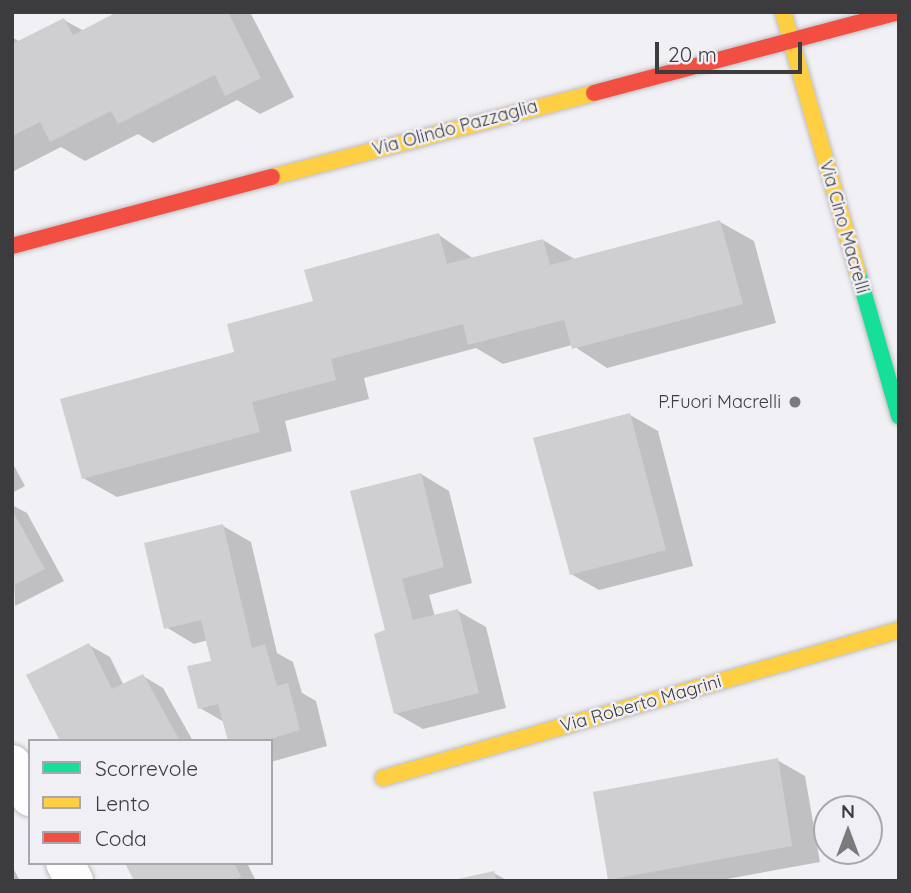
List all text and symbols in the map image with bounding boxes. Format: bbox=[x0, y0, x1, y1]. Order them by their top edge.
scale bar bbox=[659, 28, 806, 72]
text: 20 m bbox=[668, 41, 717, 67]
street label: Via Olindo Pazzaglia bbox=[370, 96, 540, 160]
street label: Via Cino Macrelli bbox=[815, 158, 873, 296]
place label: P.Fuori Macrelli bbox=[658, 391, 781, 413]
marker: P.Fuori Macrelli bbox=[787, 394, 803, 410]
street label: Via Roberto Magrini bbox=[558, 671, 724, 737]
legend bbox=[28, 739, 273, 865]
text: Scorrevole bbox=[95, 755, 198, 781]
text: Lento bbox=[95, 790, 150, 816]
north arrow bbox=[813, 795, 883, 865]
text: N bbox=[841, 799, 855, 823]
text: Coda bbox=[95, 825, 147, 851]

